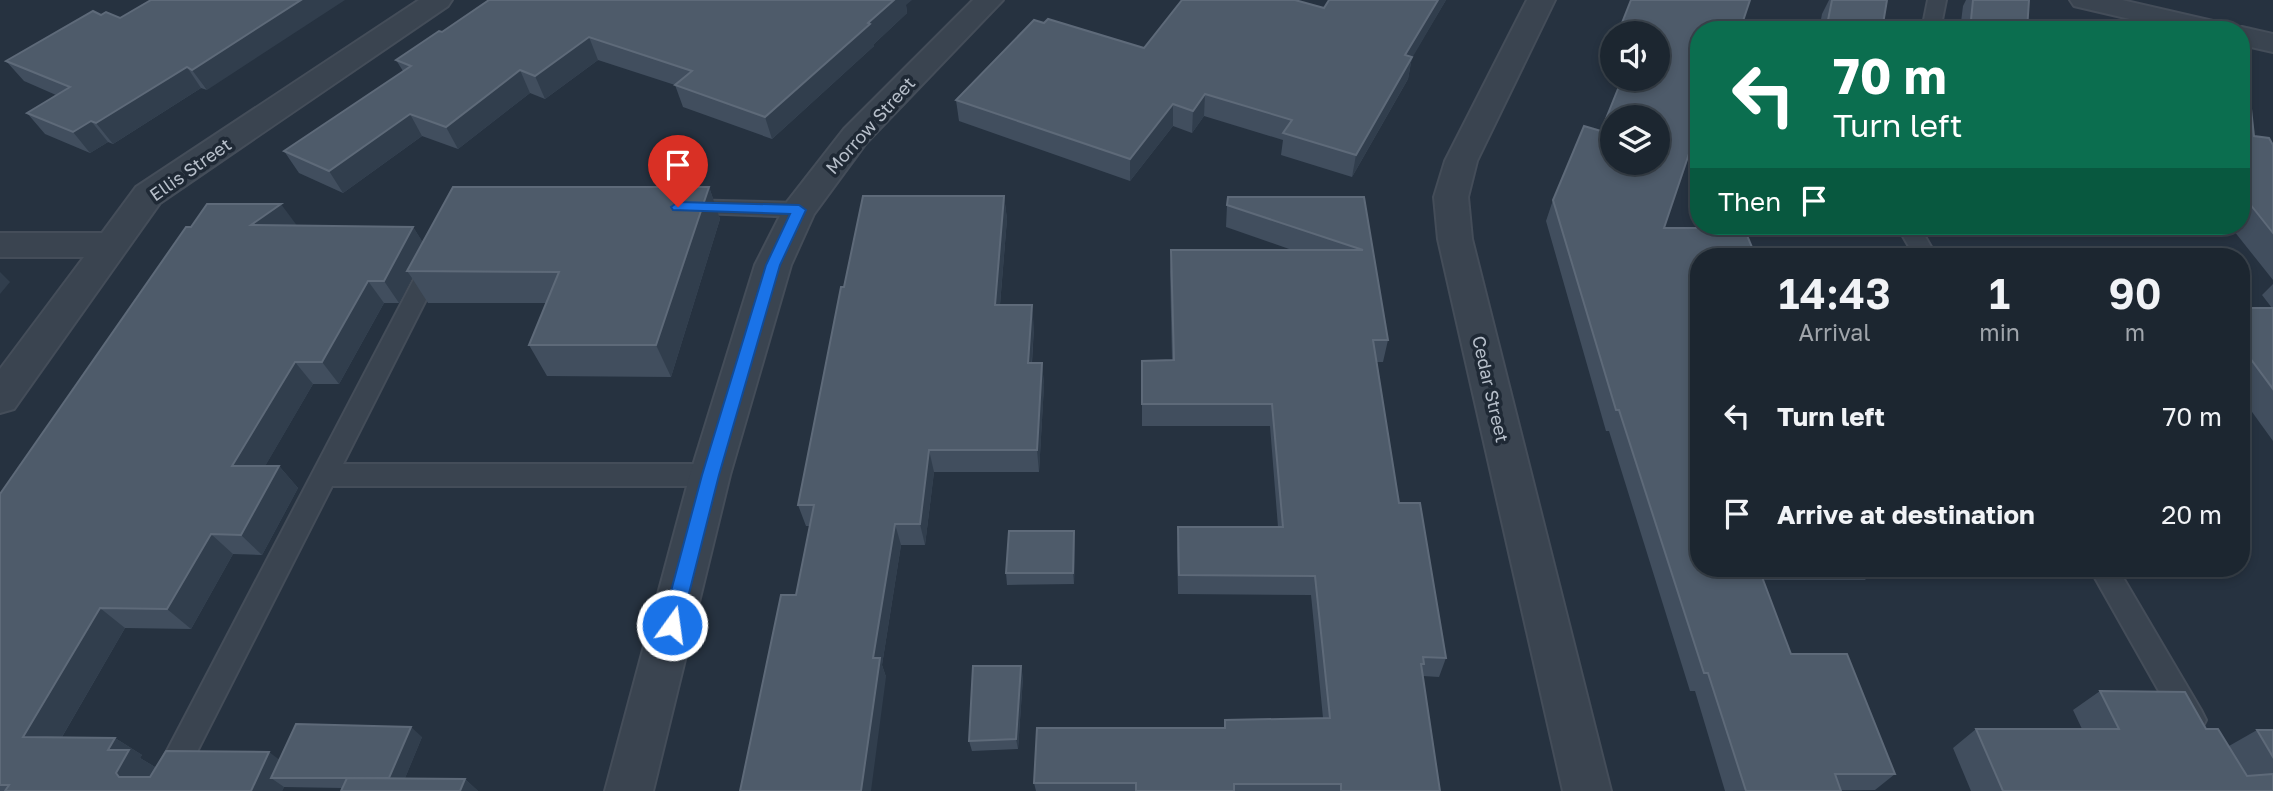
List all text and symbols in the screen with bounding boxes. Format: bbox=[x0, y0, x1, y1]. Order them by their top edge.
map controls bbox=[1600, 21, 1670, 175]
button: sound bbox=[1600, 21, 1670, 91]
text: 70 m bbox=[1833, 46, 1947, 105]
icon: left bbox=[1718, 49, 1809, 140]
street label: Morrow Street bbox=[821, 72, 919, 178]
button: layers bbox=[1600, 105, 1670, 175]
text: Turn left bbox=[1833, 106, 1962, 144]
street label: Ellis Street bbox=[145, 133, 235, 205]
pin bbox=[648, 135, 708, 207]
icon: arrive bbox=[659, 146, 697, 184]
icon: arrive bbox=[1795, 182, 1833, 220]
text: Then bbox=[1718, 186, 1781, 217]
text: 14:43 bbox=[1778, 268, 1891, 318]
text: 1 bbox=[1989, 268, 2010, 318]
text: 90 bbox=[2108, 268, 2161, 318]
text: Arrival bbox=[1799, 318, 1871, 346]
text: min bbox=[1979, 318, 2020, 346]
text: m bbox=[2125, 318, 2145, 346]
street label: Cedar Street bbox=[1468, 334, 1514, 444]
icon: left bbox=[1718, 397, 1756, 435]
text: Turn left bbox=[1777, 401, 1885, 432]
text: 70 m bbox=[2163, 401, 2222, 432]
icon: arrive bbox=[1718, 495, 1756, 533]
text: Arrive at destination bbox=[1777, 499, 2035, 530]
text: 20 m bbox=[2161, 499, 2222, 530]
position arrow bbox=[635, 588, 709, 662]

